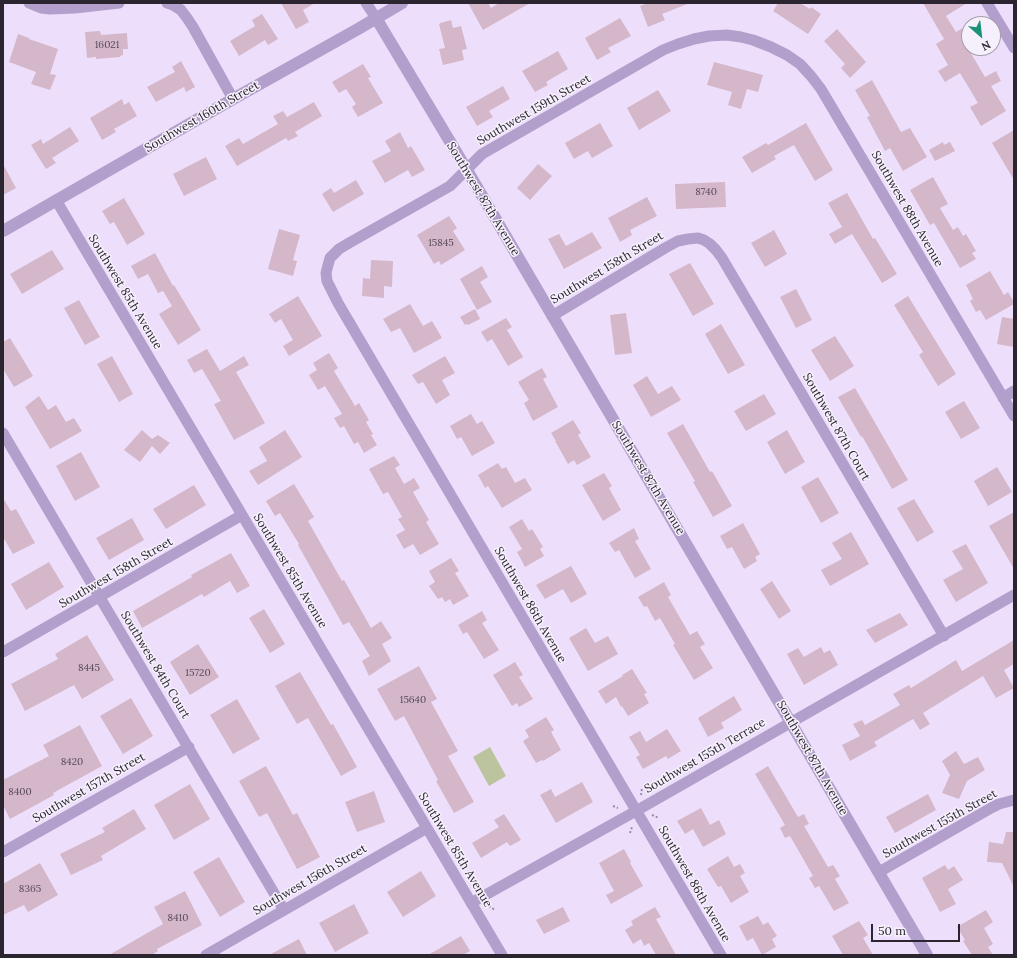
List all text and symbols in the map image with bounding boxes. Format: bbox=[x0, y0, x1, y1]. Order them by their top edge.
north arrow bbox=[961, 16, 1001, 56]
text: N bbox=[979, 38, 993, 54]
house number: 16021 bbox=[95, 39, 119, 51]
street label: Southwest 159th Street bbox=[475, 72, 593, 148]
street label: Southwest 160th Street bbox=[142, 78, 262, 156]
street label: Southwest 87th Avenue bbox=[443, 140, 523, 258]
street label: Southwest 88th Avenue bbox=[868, 149, 946, 269]
house number: 8740 bbox=[695, 186, 717, 198]
street label: Southwest 158th Street bbox=[548, 229, 666, 307]
street label: Southwest 85th Avenue bbox=[85, 232, 165, 352]
house number: 15845 bbox=[428, 237, 454, 249]
street label: Southwest 87th Court bbox=[799, 371, 873, 483]
street label: Southwest 87th Avenue bbox=[608, 419, 688, 537]
street label: Southwest 85th Avenue bbox=[250, 511, 330, 631]
street label: Southwest 158th Street bbox=[57, 535, 175, 611]
street label: Southwest 86th Avenue bbox=[491, 544, 569, 666]
street label: Southwest 84th Court bbox=[117, 609, 193, 721]
house number: 8445 bbox=[78, 662, 100, 674]
house number: 15720 bbox=[185, 667, 211, 679]
house number: 15640 bbox=[400, 694, 426, 706]
street label: Southwest 87th Avenue bbox=[773, 698, 851, 818]
street label: Southwest 155th Terrace bbox=[642, 715, 768, 797]
street label: Southwest 157th Street bbox=[30, 750, 148, 826]
house number: 8420 bbox=[61, 756, 83, 768]
house number: 8400 bbox=[8, 786, 32, 798]
street label: Southwest 155th Street bbox=[880, 787, 1000, 861]
street label: Southwest 85th Avenue bbox=[415, 790, 495, 910]
street label: Southwest 86th Avenue bbox=[655, 823, 733, 945]
street label: Southwest 156th Street bbox=[251, 842, 369, 918]
house number: 8365 bbox=[19, 883, 41, 895]
house number: 8410 bbox=[168, 912, 188, 924]
scale bar bbox=[873, 916, 962, 942]
text: 50 m bbox=[878, 923, 906, 938]

